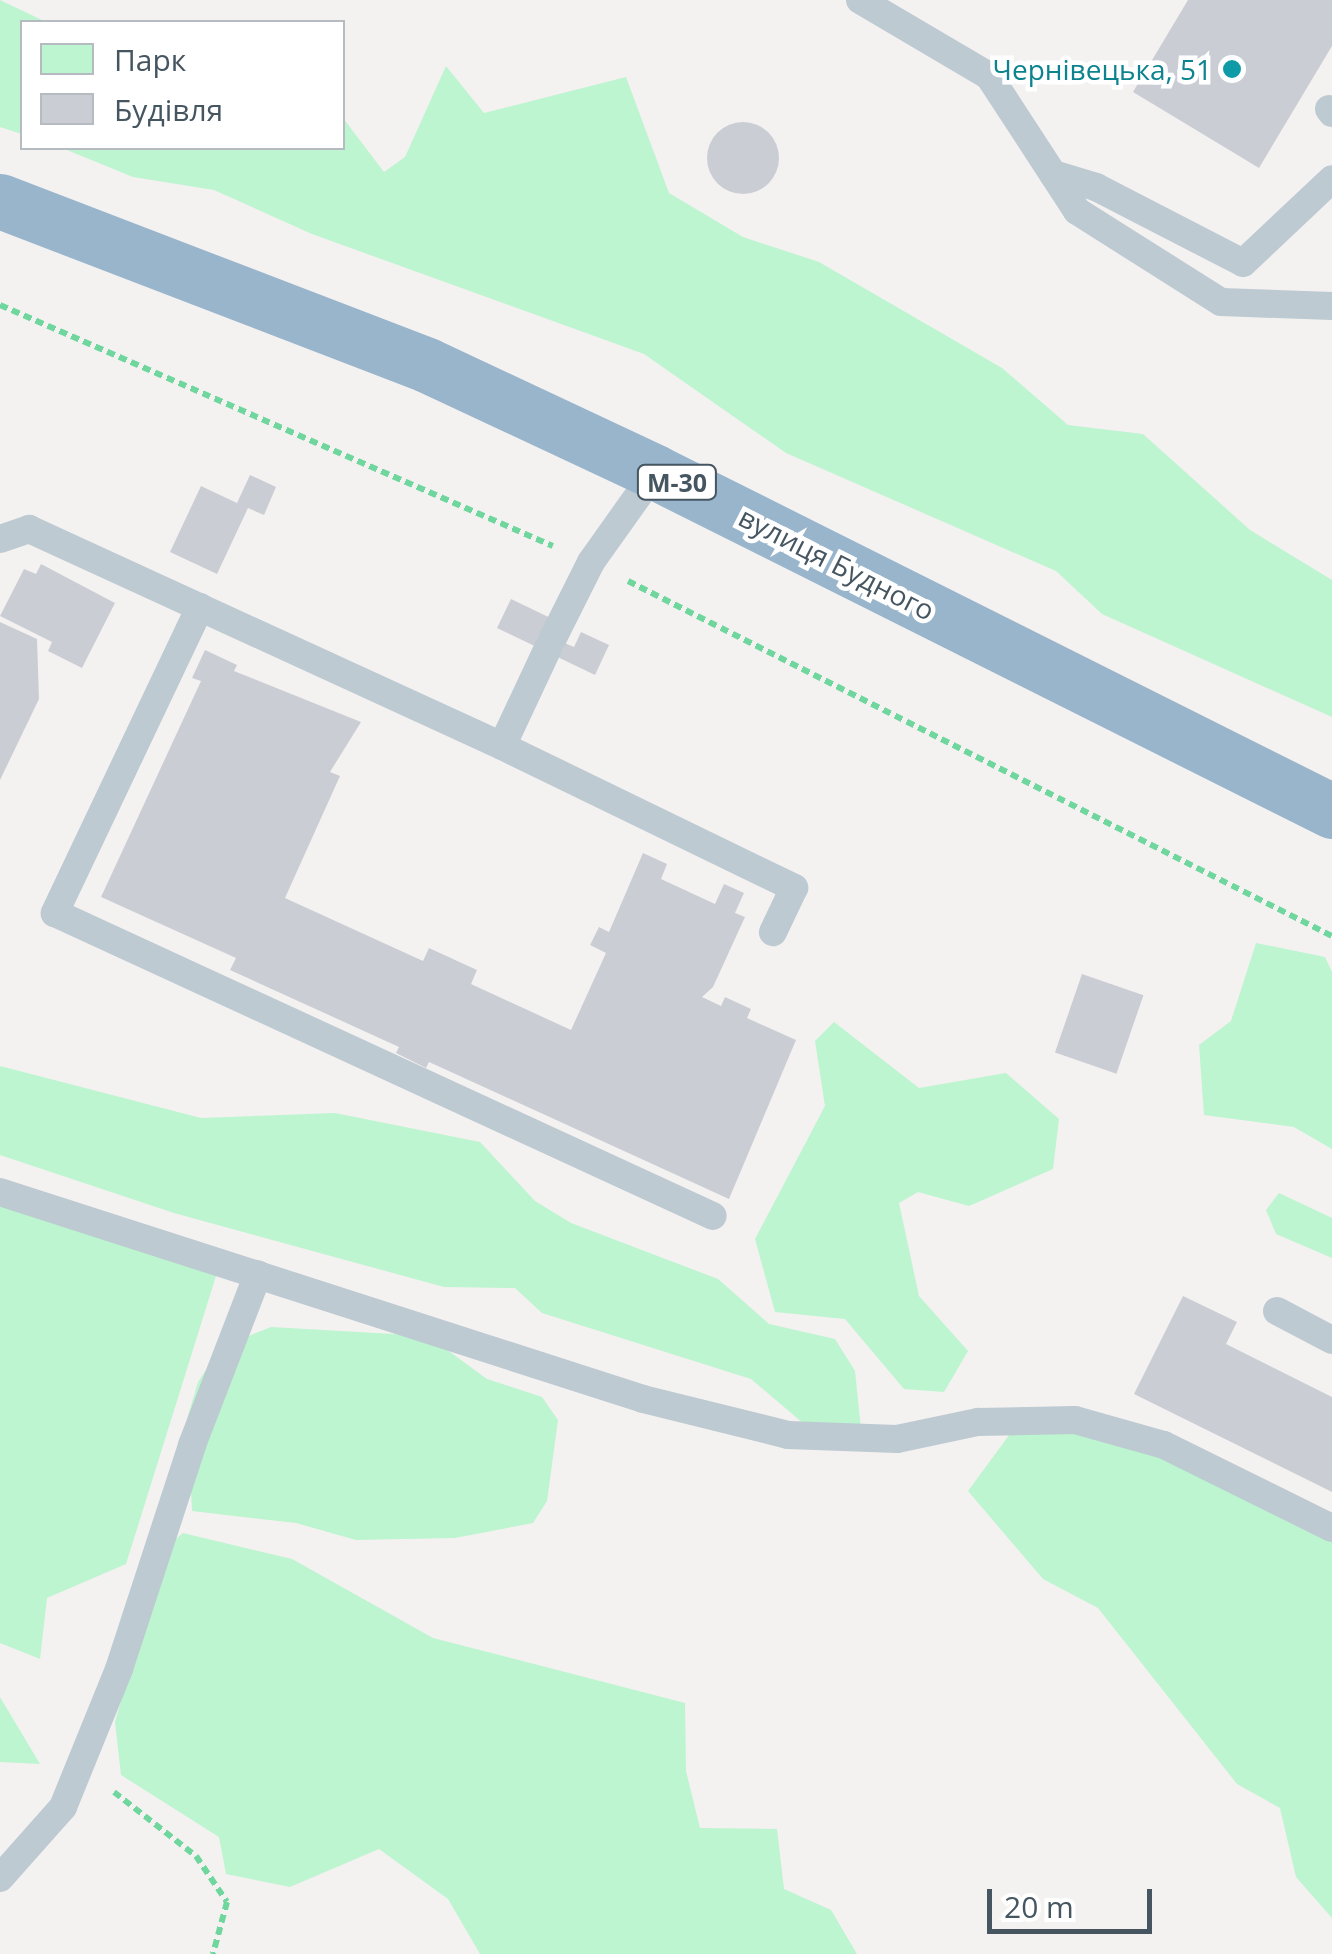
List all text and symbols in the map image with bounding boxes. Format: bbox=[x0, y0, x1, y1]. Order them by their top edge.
legend bbox=[20, 20, 345, 150]
text: Парк bbox=[114, 39, 186, 80]
place label: Чернівецька, 51 bbox=[993, 52, 1212, 86]
marker: Чернівецька, 51 bbox=[1221, 58, 1243, 80]
text: Будівля bbox=[114, 89, 223, 130]
road number: М-30 bbox=[634, 462, 720, 502]
street label: вулиця Будного bbox=[734, 499, 940, 627]
scale bar bbox=[992, 1869, 1157, 1931]
text: 20 m bbox=[1004, 1886, 1074, 1927]

